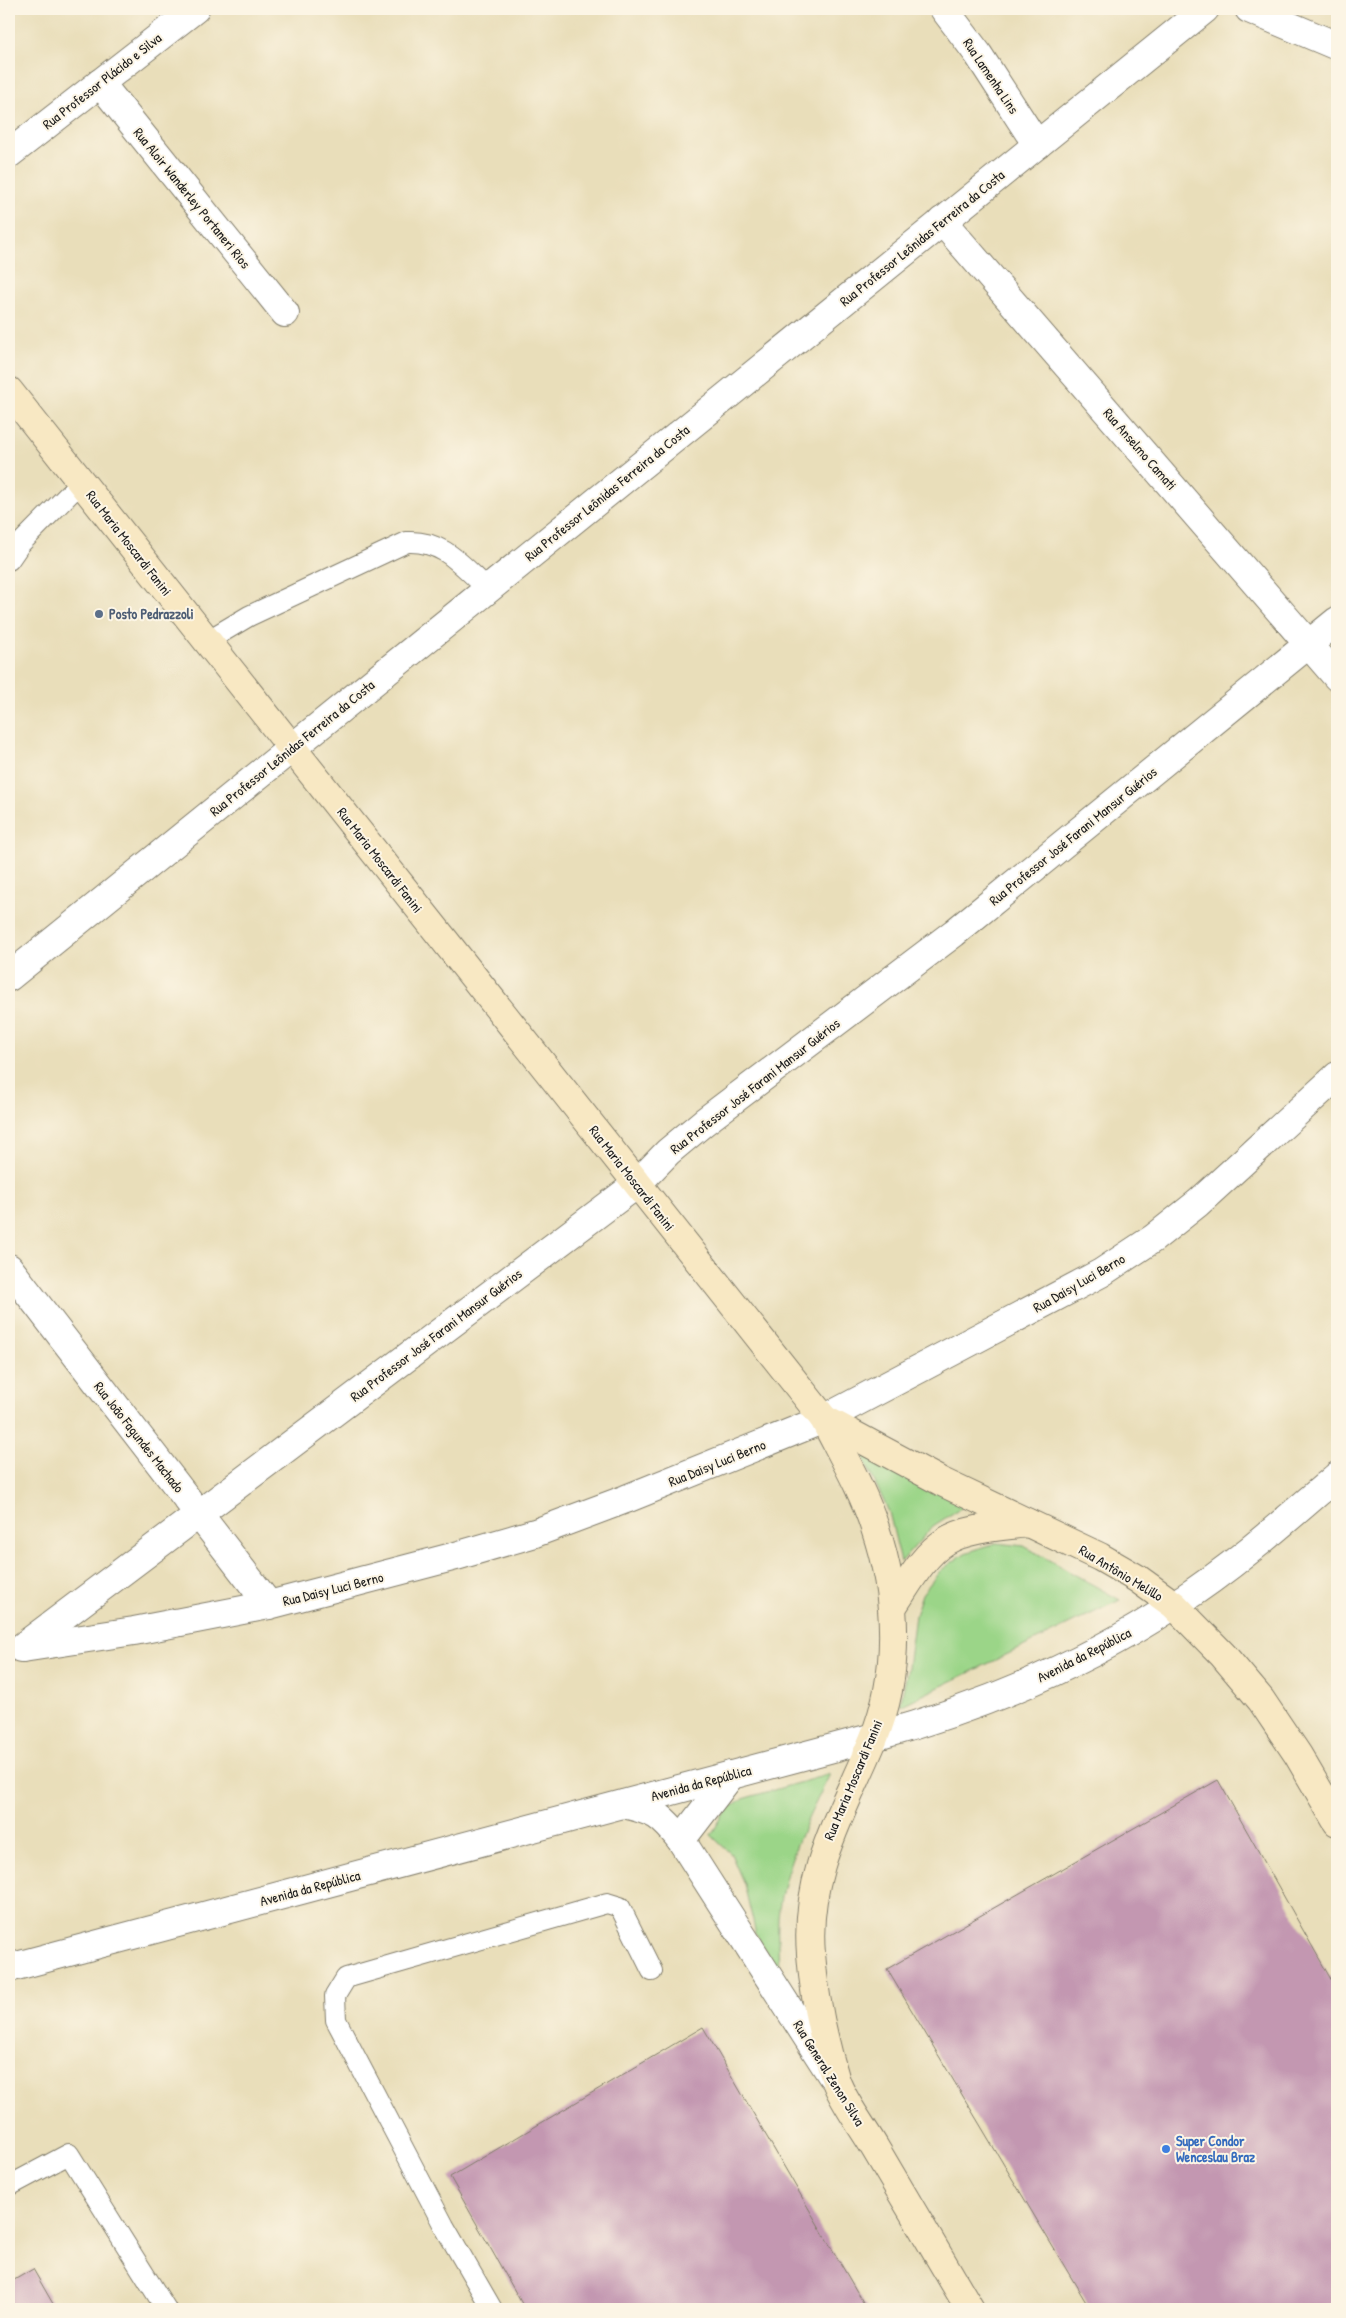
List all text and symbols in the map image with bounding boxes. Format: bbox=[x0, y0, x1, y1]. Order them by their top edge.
street label: Rua Professor Plácido e Silva bbox=[38, 28, 165, 133]
street label: Rua Lamenha Lins bbox=[959, 34, 1024, 117]
street label: Rua Aloir Wanderley Portaneri Rios bbox=[129, 123, 255, 273]
street label: Rua Professor Leônidas Ferreira da Costa bbox=[835, 165, 1009, 310]
street label: Rua Anselmo Camati bbox=[1099, 404, 1181, 494]
street label: Rua Professor Leônidas Ferreira da Costa bbox=[520, 420, 694, 565]
street label: Rua Maria Moscardi Fanini bbox=[82, 486, 177, 599]
place label: Posto Pedrazzoli bbox=[109, 604, 194, 623]
marker: Posto Pedrazzoli bbox=[93, 608, 105, 620]
street label: Rua Professor Leônidas Ferreira da Costa bbox=[205, 675, 379, 820]
street label: Rua Professor José Farani Mansur Guérios bbox=[985, 762, 1160, 909]
street label: Rua Maria Moscardi Fanini bbox=[333, 803, 428, 916]
street label: Rua Professor José Farani Mansur Guérios bbox=[666, 1013, 844, 1158]
street label: Rua Maria Moscardi Fanini bbox=[585, 1121, 680, 1234]
street label: Rua Daisy Luci Berno bbox=[1029, 1248, 1129, 1317]
street label: Rua Professor José Farani Mansur Guérios bbox=[346, 1264, 525, 1406]
street label: Rua João Fagundes Machado bbox=[89, 1377, 189, 1497]
street label: Rua Daisy Luci Berno bbox=[665, 1434, 769, 1492]
street label: Rua Antônio Melillo bbox=[1076, 1540, 1167, 1605]
street label: Rua Daisy Luci Berno bbox=[281, 1567, 386, 1611]
street label: Avenida da República bbox=[1034, 1623, 1135, 1687]
street label: Rua Maria Moscardi Fanini bbox=[819, 1717, 886, 1843]
street label: Avenida da República bbox=[649, 1760, 754, 1806]
street label: Avenida da República bbox=[258, 1865, 363, 1911]
street label: Rua General Zenon Silva bbox=[789, 2016, 870, 2130]
place label: Super Condor Wenceslau Braz bbox=[1176, 2131, 1255, 2166]
marker: Super Condor Wenceslau Braz bbox=[1160, 2143, 1172, 2155]

